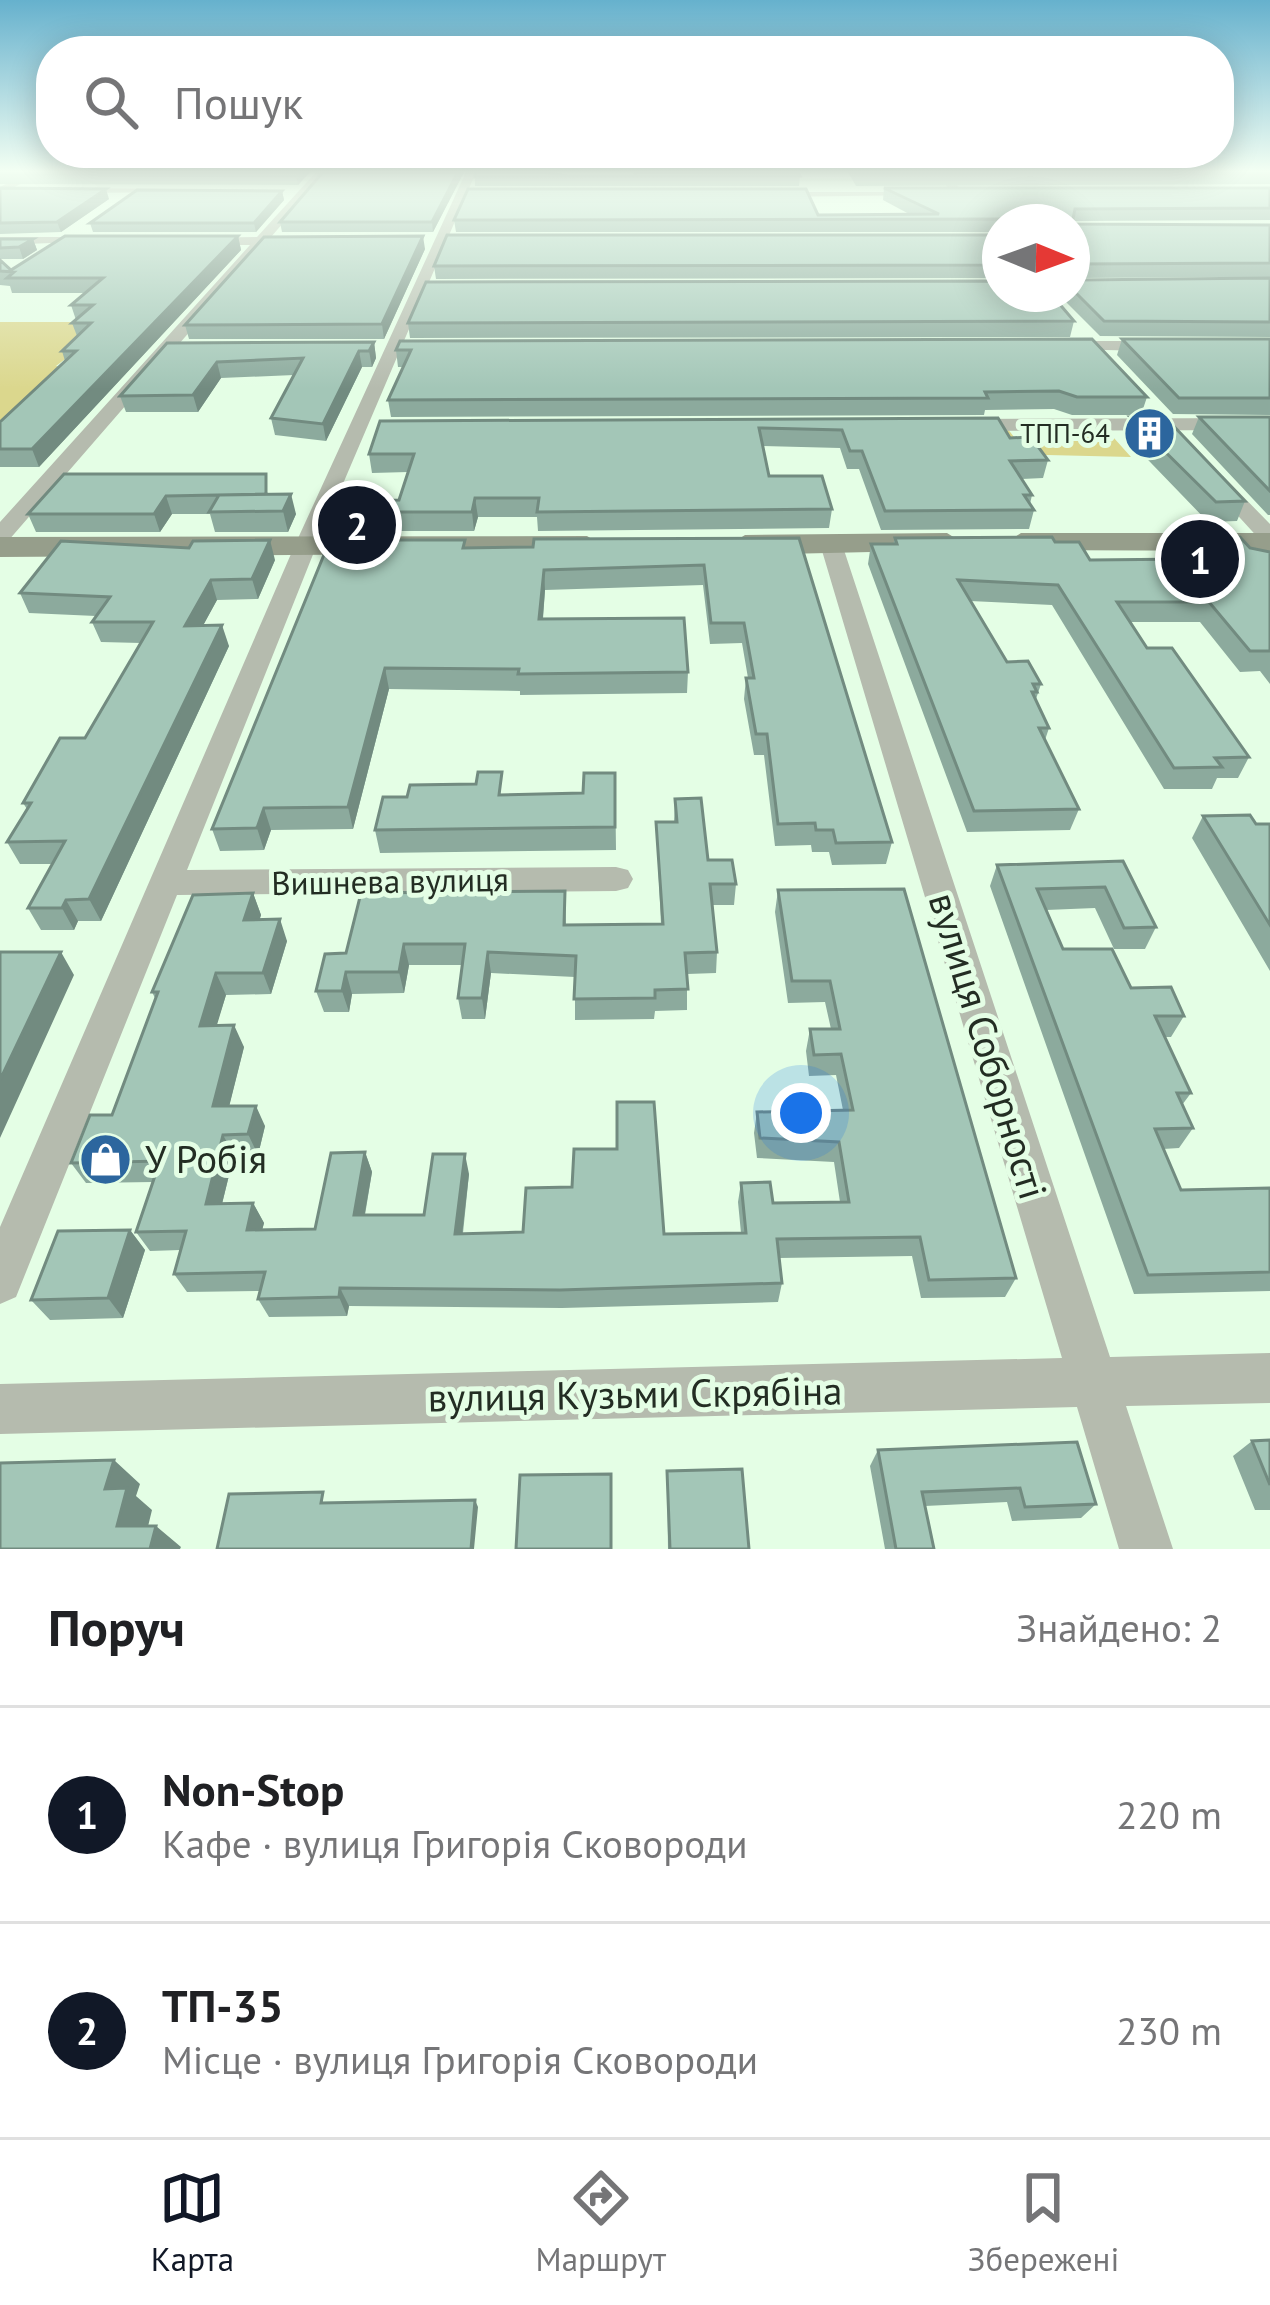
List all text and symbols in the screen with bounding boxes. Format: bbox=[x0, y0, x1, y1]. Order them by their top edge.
search box bbox=[36, 36, 1234, 168]
icon: search bbox=[78, 69, 144, 135]
text: Пошук bbox=[174, 73, 303, 131]
north arrow bbox=[982, 204, 1090, 312]
building icon: ТПП-64 bbox=[1121, 406, 1177, 462]
place label: ТПП-64 bbox=[1020, 416, 1110, 450]
pin: 2 bbox=[318, 480, 396, 570]
pin: 1 bbox=[1161, 514, 1239, 604]
street label: Вишнева вулиця bbox=[271, 857, 509, 904]
street label: вулиця Соборності bbox=[918, 886, 1059, 1205]
your location bbox=[771, 1083, 831, 1143]
shop icon: У Робія bbox=[78, 1131, 134, 1187]
place label: У Робія bbox=[145, 1133, 267, 1184]
street label: вулиця Кузьми Скрябіна bbox=[427, 1364, 843, 1423]
text: Поруч bbox=[48, 1594, 185, 1660]
text: Знайдено: 2 bbox=[1016, 1602, 1222, 1653]
text: Non-Stop bbox=[162, 1760, 344, 1818]
text: 1 bbox=[76, 1789, 98, 1840]
text: 220 m bbox=[1116, 1789, 1222, 1840]
text: Кафе · вулиця Григорія Сковороди bbox=[162, 1818, 747, 1869]
text: ТП-35 bbox=[162, 1976, 284, 2034]
text: 2 bbox=[76, 2005, 98, 2056]
text: 230 m bbox=[1116, 2005, 1222, 2056]
text: Місце · вулиця Григорія Сковороди bbox=[162, 2034, 758, 2085]
tab: Карта bbox=[151, 2165, 234, 2280]
tab: Маршрут bbox=[536, 2165, 666, 2280]
tab: Збережені bbox=[968, 2165, 1119, 2280]

